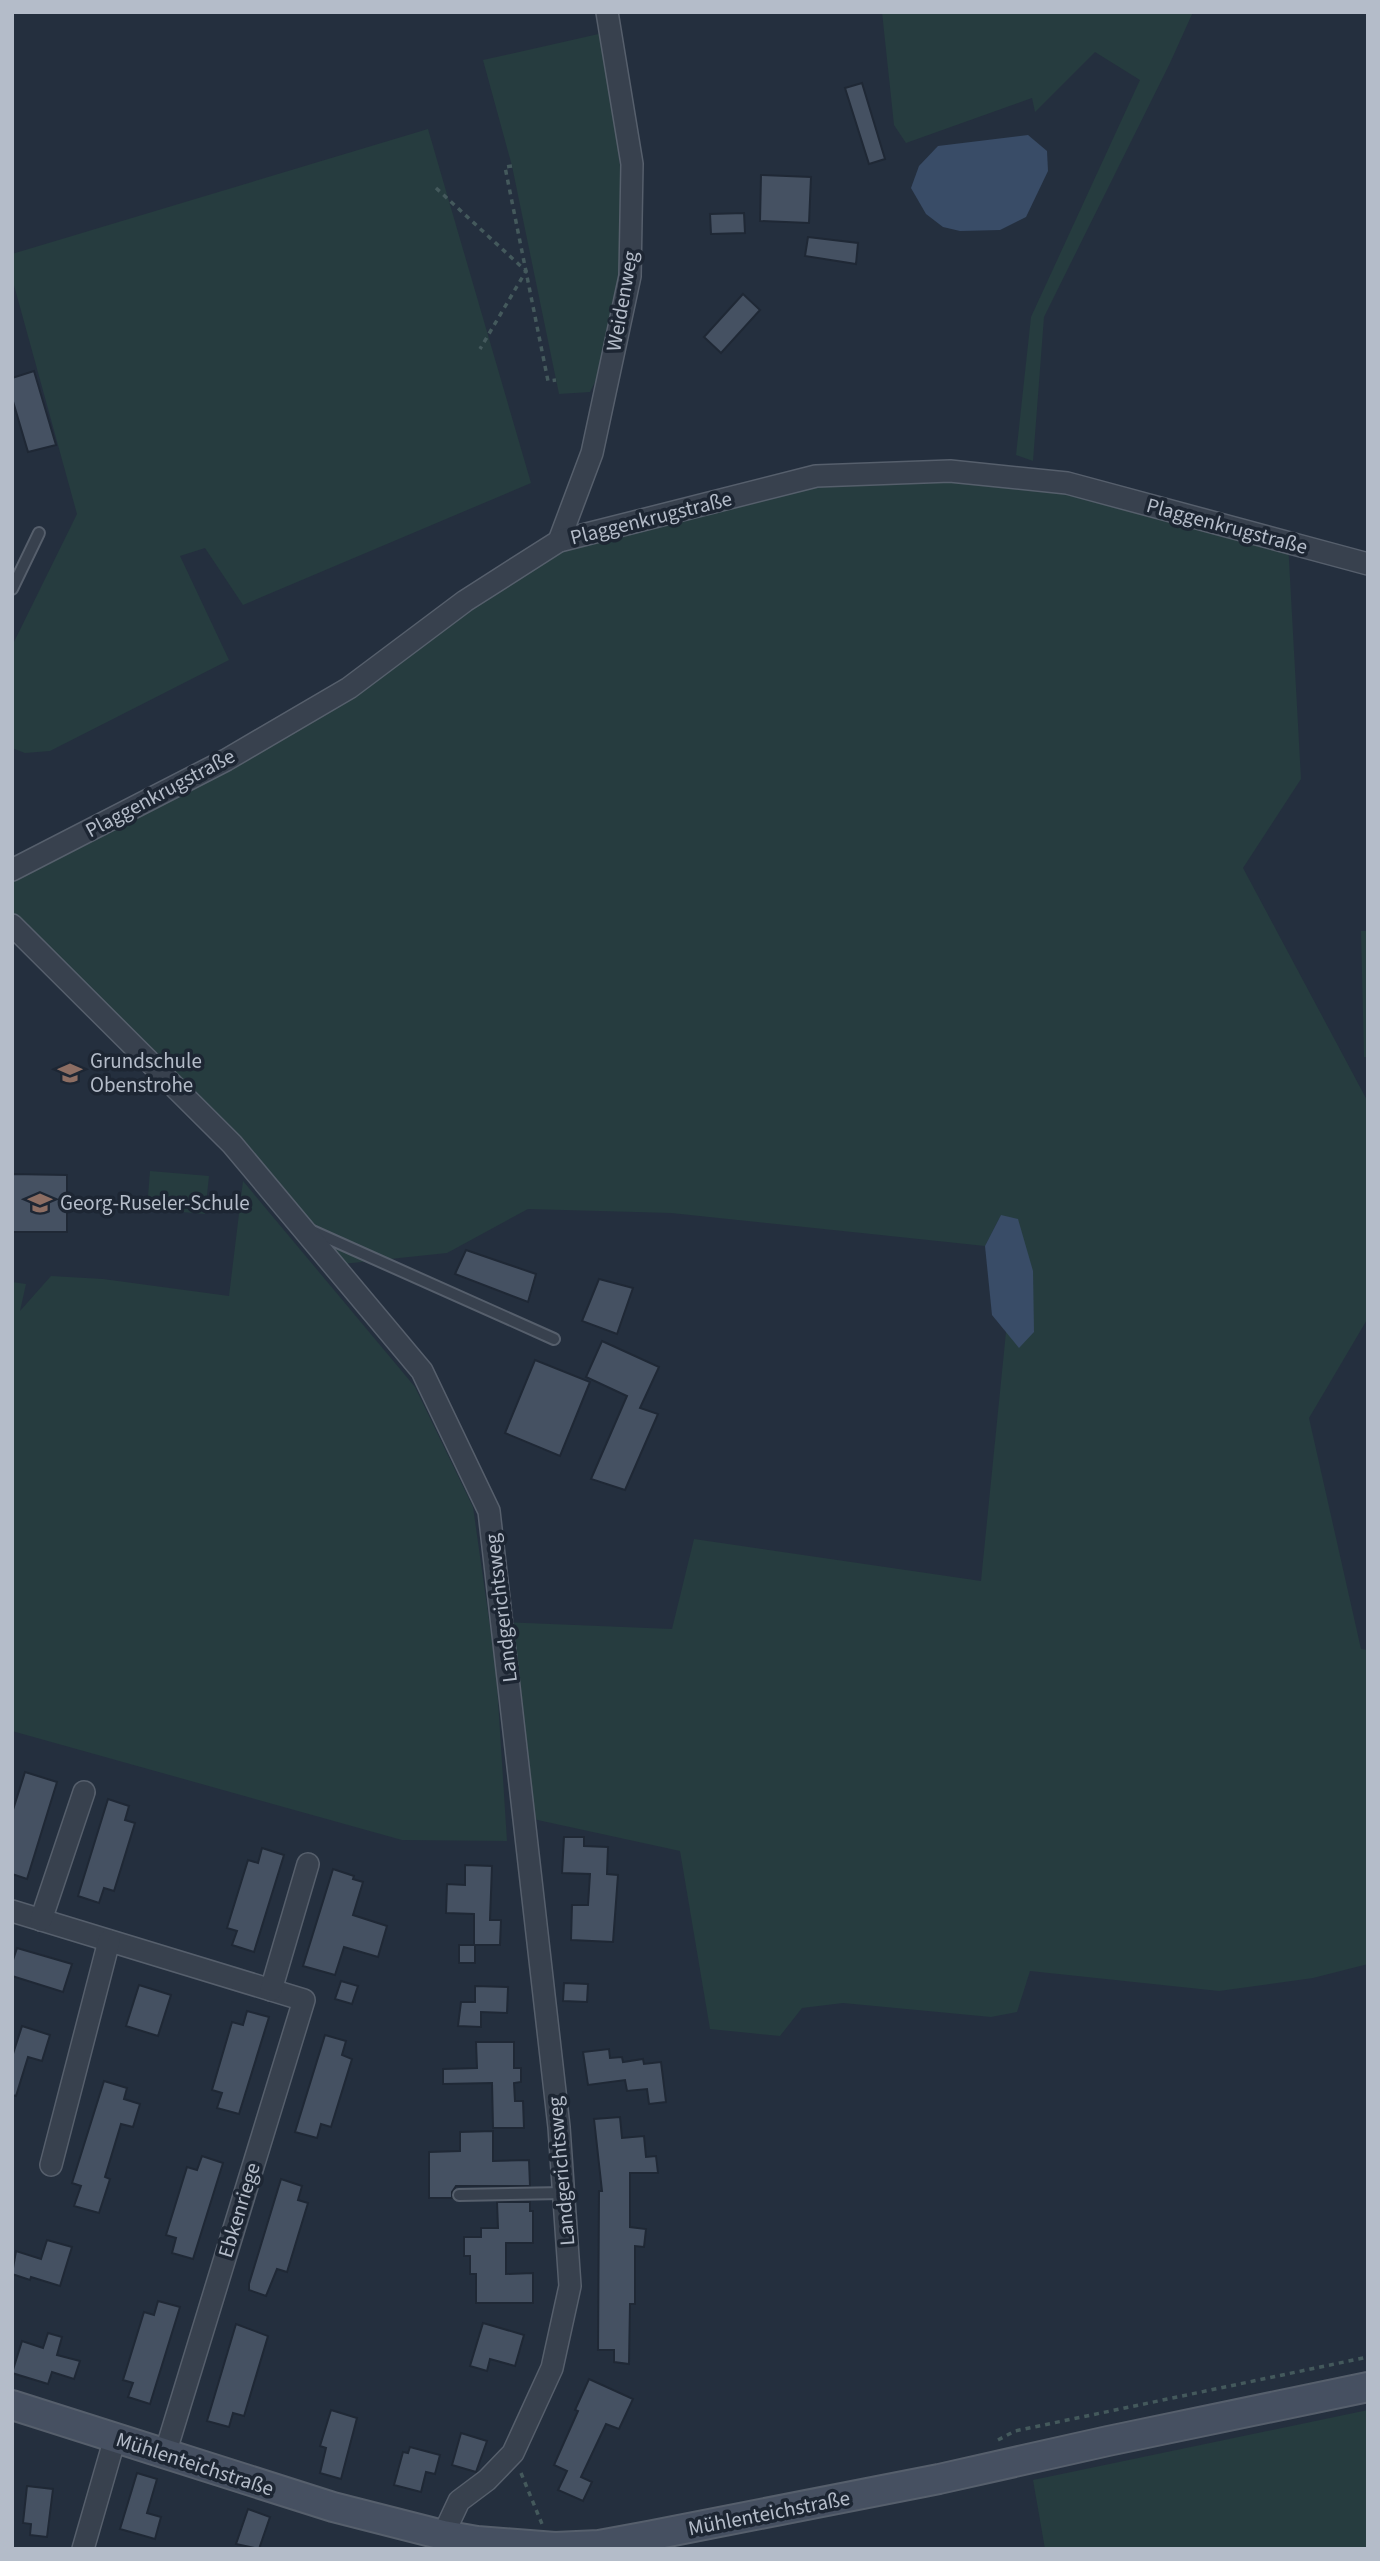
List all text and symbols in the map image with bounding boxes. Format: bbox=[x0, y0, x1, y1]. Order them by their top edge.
street label: Weidenweg bbox=[598, 248, 646, 354]
street label: Plaggenkrugstraße bbox=[567, 483, 735, 553]
street label: Plaggenkrugstraße bbox=[1143, 490, 1311, 562]
street label: Plaggenkrugstraße bbox=[80, 741, 240, 845]
place label: Grundschule Obenstrohe bbox=[90, 1046, 202, 1100]
school or university icon: Grundschule Obenstrohe bbox=[56, 1059, 84, 1087]
place label: Georg-Ruseler-Schule bbox=[60, 1188, 250, 1218]
school or university icon: Georg-Ruseler-Schule bbox=[26, 1189, 54, 1217]
street label: Landgerichtsweg bbox=[477, 1532, 525, 1684]
street label: Landgerichtsweg bbox=[540, 2095, 582, 2247]
street label: Ebkenriege bbox=[210, 2159, 268, 2261]
street label: Mühlenteichstraße bbox=[112, 2424, 278, 2504]
street label: Mühlenteichstraße bbox=[686, 2483, 852, 2543]

